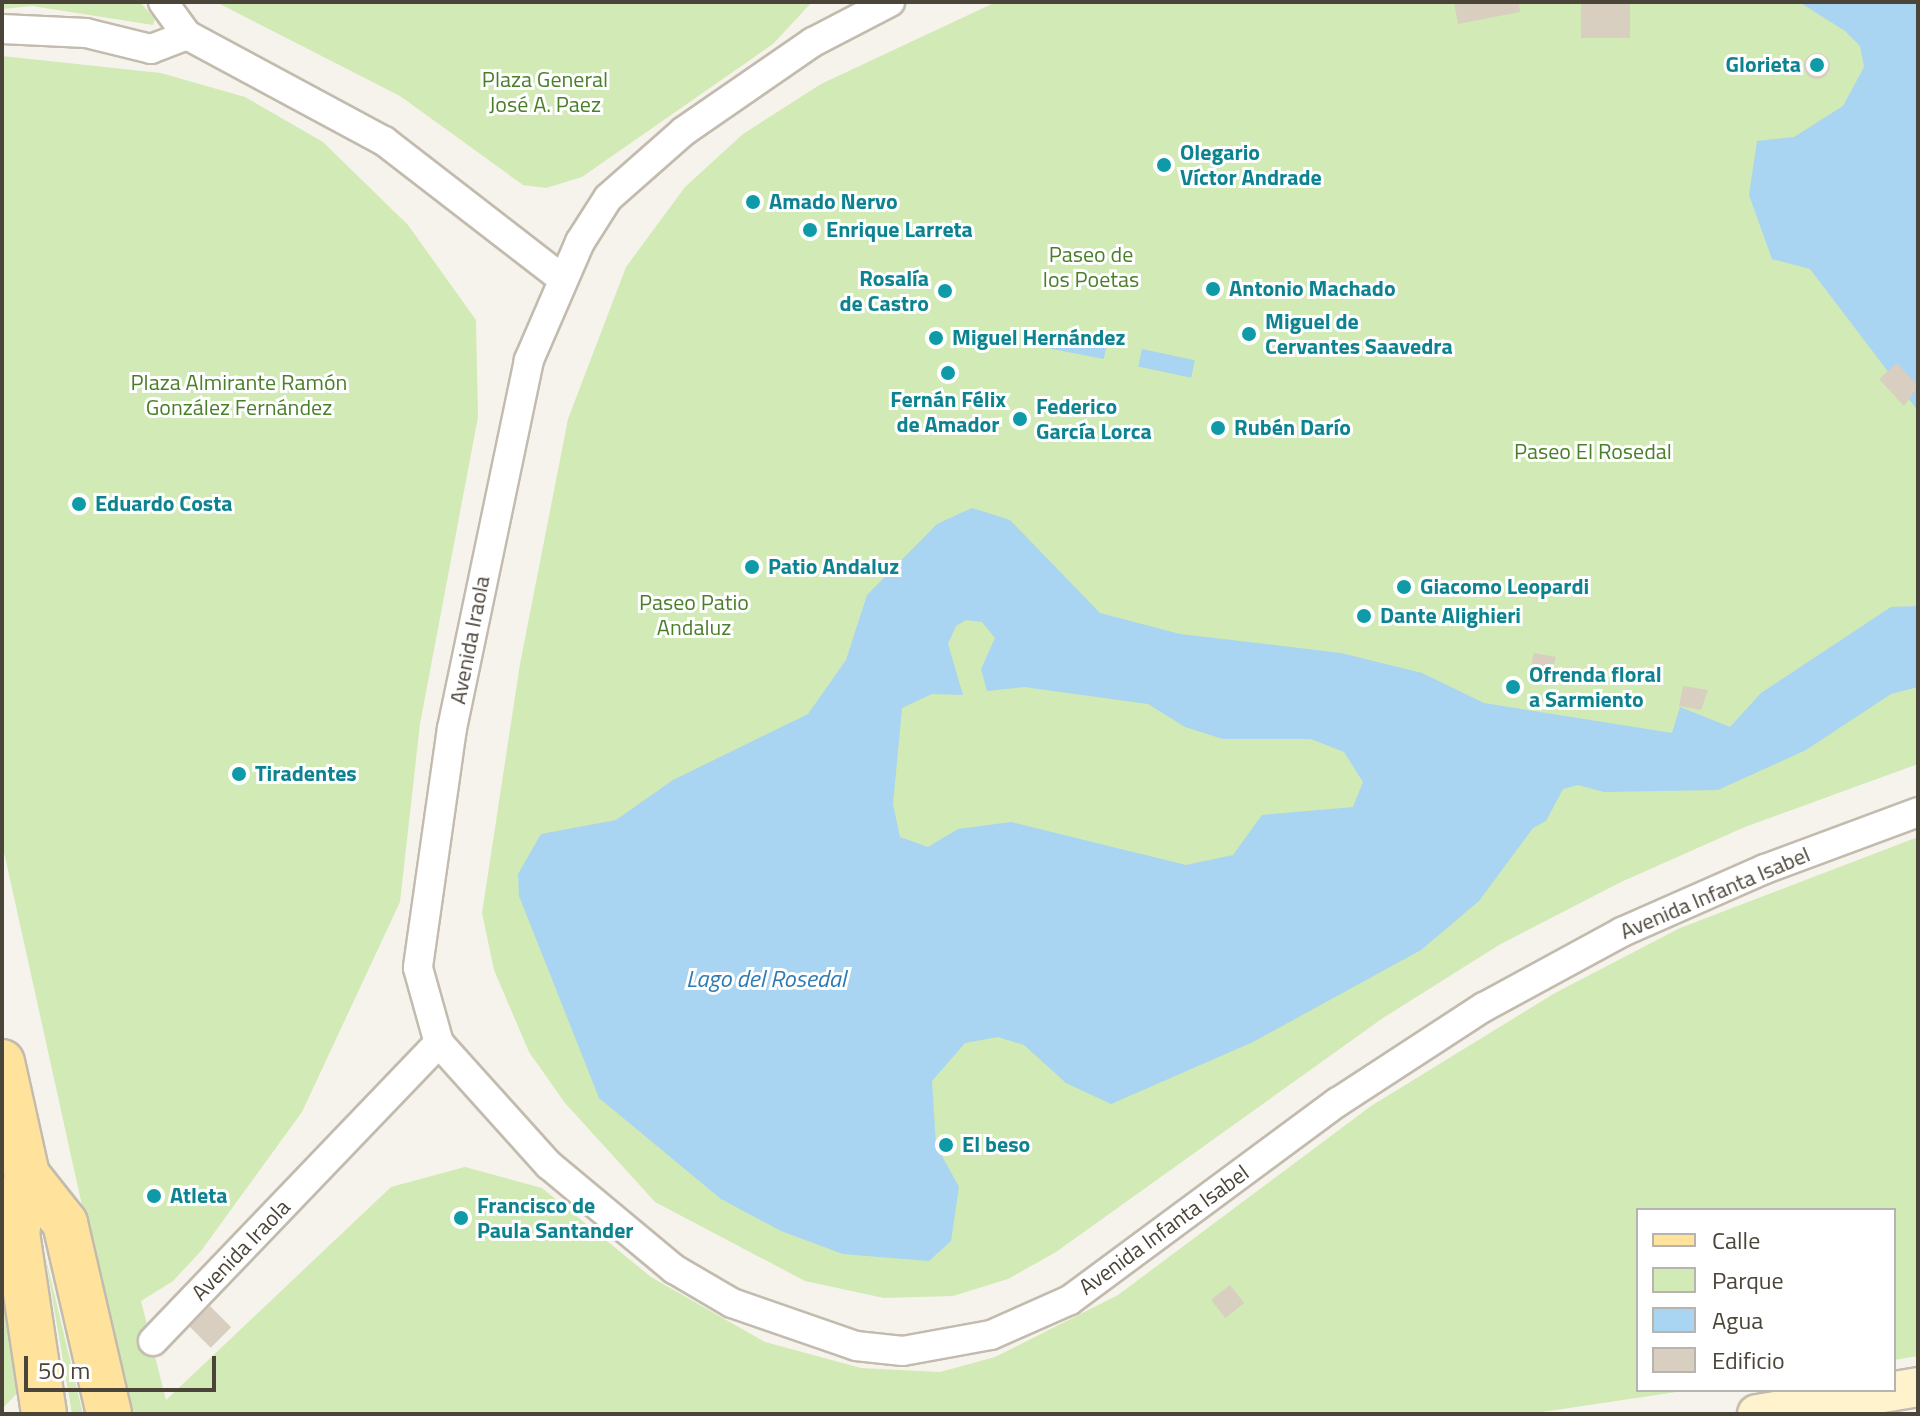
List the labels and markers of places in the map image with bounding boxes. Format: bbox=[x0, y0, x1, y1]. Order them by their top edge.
place label: Glorieta bbox=[1726, 52, 1801, 78]
marker: Glorieta bbox=[1808, 56, 1826, 74]
place label: Olegario Víctor Andrade bbox=[1180, 139, 1322, 190]
marker: Olegario Víctor Andrade bbox=[1155, 156, 1173, 174]
place label: Amado Nervo bbox=[769, 189, 898, 215]
marker: Amado Nervo bbox=[744, 193, 762, 211]
place label: Enrique Larreta bbox=[826, 217, 973, 243]
marker: Enrique Larreta bbox=[801, 221, 819, 239]
place label: Rosalía de Castro bbox=[839, 265, 929, 316]
place label: Antonio Machado bbox=[1229, 276, 1396, 302]
marker: Antonio Machado bbox=[1204, 280, 1222, 298]
marker: Rosalía de Castro bbox=[936, 282, 954, 300]
place label: Miguel de Cervantes Saavedra bbox=[1265, 308, 1453, 360]
place label: Miguel Hernández bbox=[952, 325, 1125, 351]
marker: Miguel de Cervantes Saavedra bbox=[1240, 325, 1258, 343]
marker: Miguel Hernández bbox=[927, 329, 945, 347]
marker: Fernán Félix de Amador bbox=[939, 364, 957, 382]
place label: Fernán Félix de Amador bbox=[890, 386, 1006, 438]
place label: Federico García Lorca bbox=[1036, 393, 1152, 444]
marker: Federico García Lorca bbox=[1011, 410, 1029, 428]
place label: Rubén Darío bbox=[1234, 415, 1351, 441]
marker: Rubén Darío bbox=[1209, 419, 1227, 437]
place label: Eduardo Costa bbox=[95, 491, 232, 517]
marker: Eduardo Costa bbox=[70, 495, 88, 513]
place label: Patio Andaluz bbox=[768, 554, 899, 580]
marker: Patio Andaluz bbox=[743, 558, 761, 576]
place label: Giacomo Leopardi bbox=[1420, 574, 1589, 600]
marker: Giacomo Leopardi bbox=[1395, 578, 1413, 596]
place label: Dante Alighieri bbox=[1380, 603, 1521, 629]
marker: Dante Alighieri bbox=[1355, 607, 1373, 625]
place label: Ofrenda floral a Sarmiento bbox=[1529, 661, 1662, 712]
marker: Ofrenda floral a Sarmiento bbox=[1504, 678, 1522, 696]
place label: Tiradentes bbox=[255, 761, 357, 787]
marker: Tiradentes bbox=[230, 765, 248, 783]
place label: El beso bbox=[962, 1132, 1030, 1158]
marker: El beso bbox=[937, 1136, 955, 1154]
place label: Atleta bbox=[170, 1183, 227, 1209]
marker: Atleta bbox=[145, 1187, 163, 1205]
place label: Francisco de Paula Santander bbox=[477, 1192, 634, 1244]
marker: Francisco de Paula Santander bbox=[452, 1209, 470, 1227]

